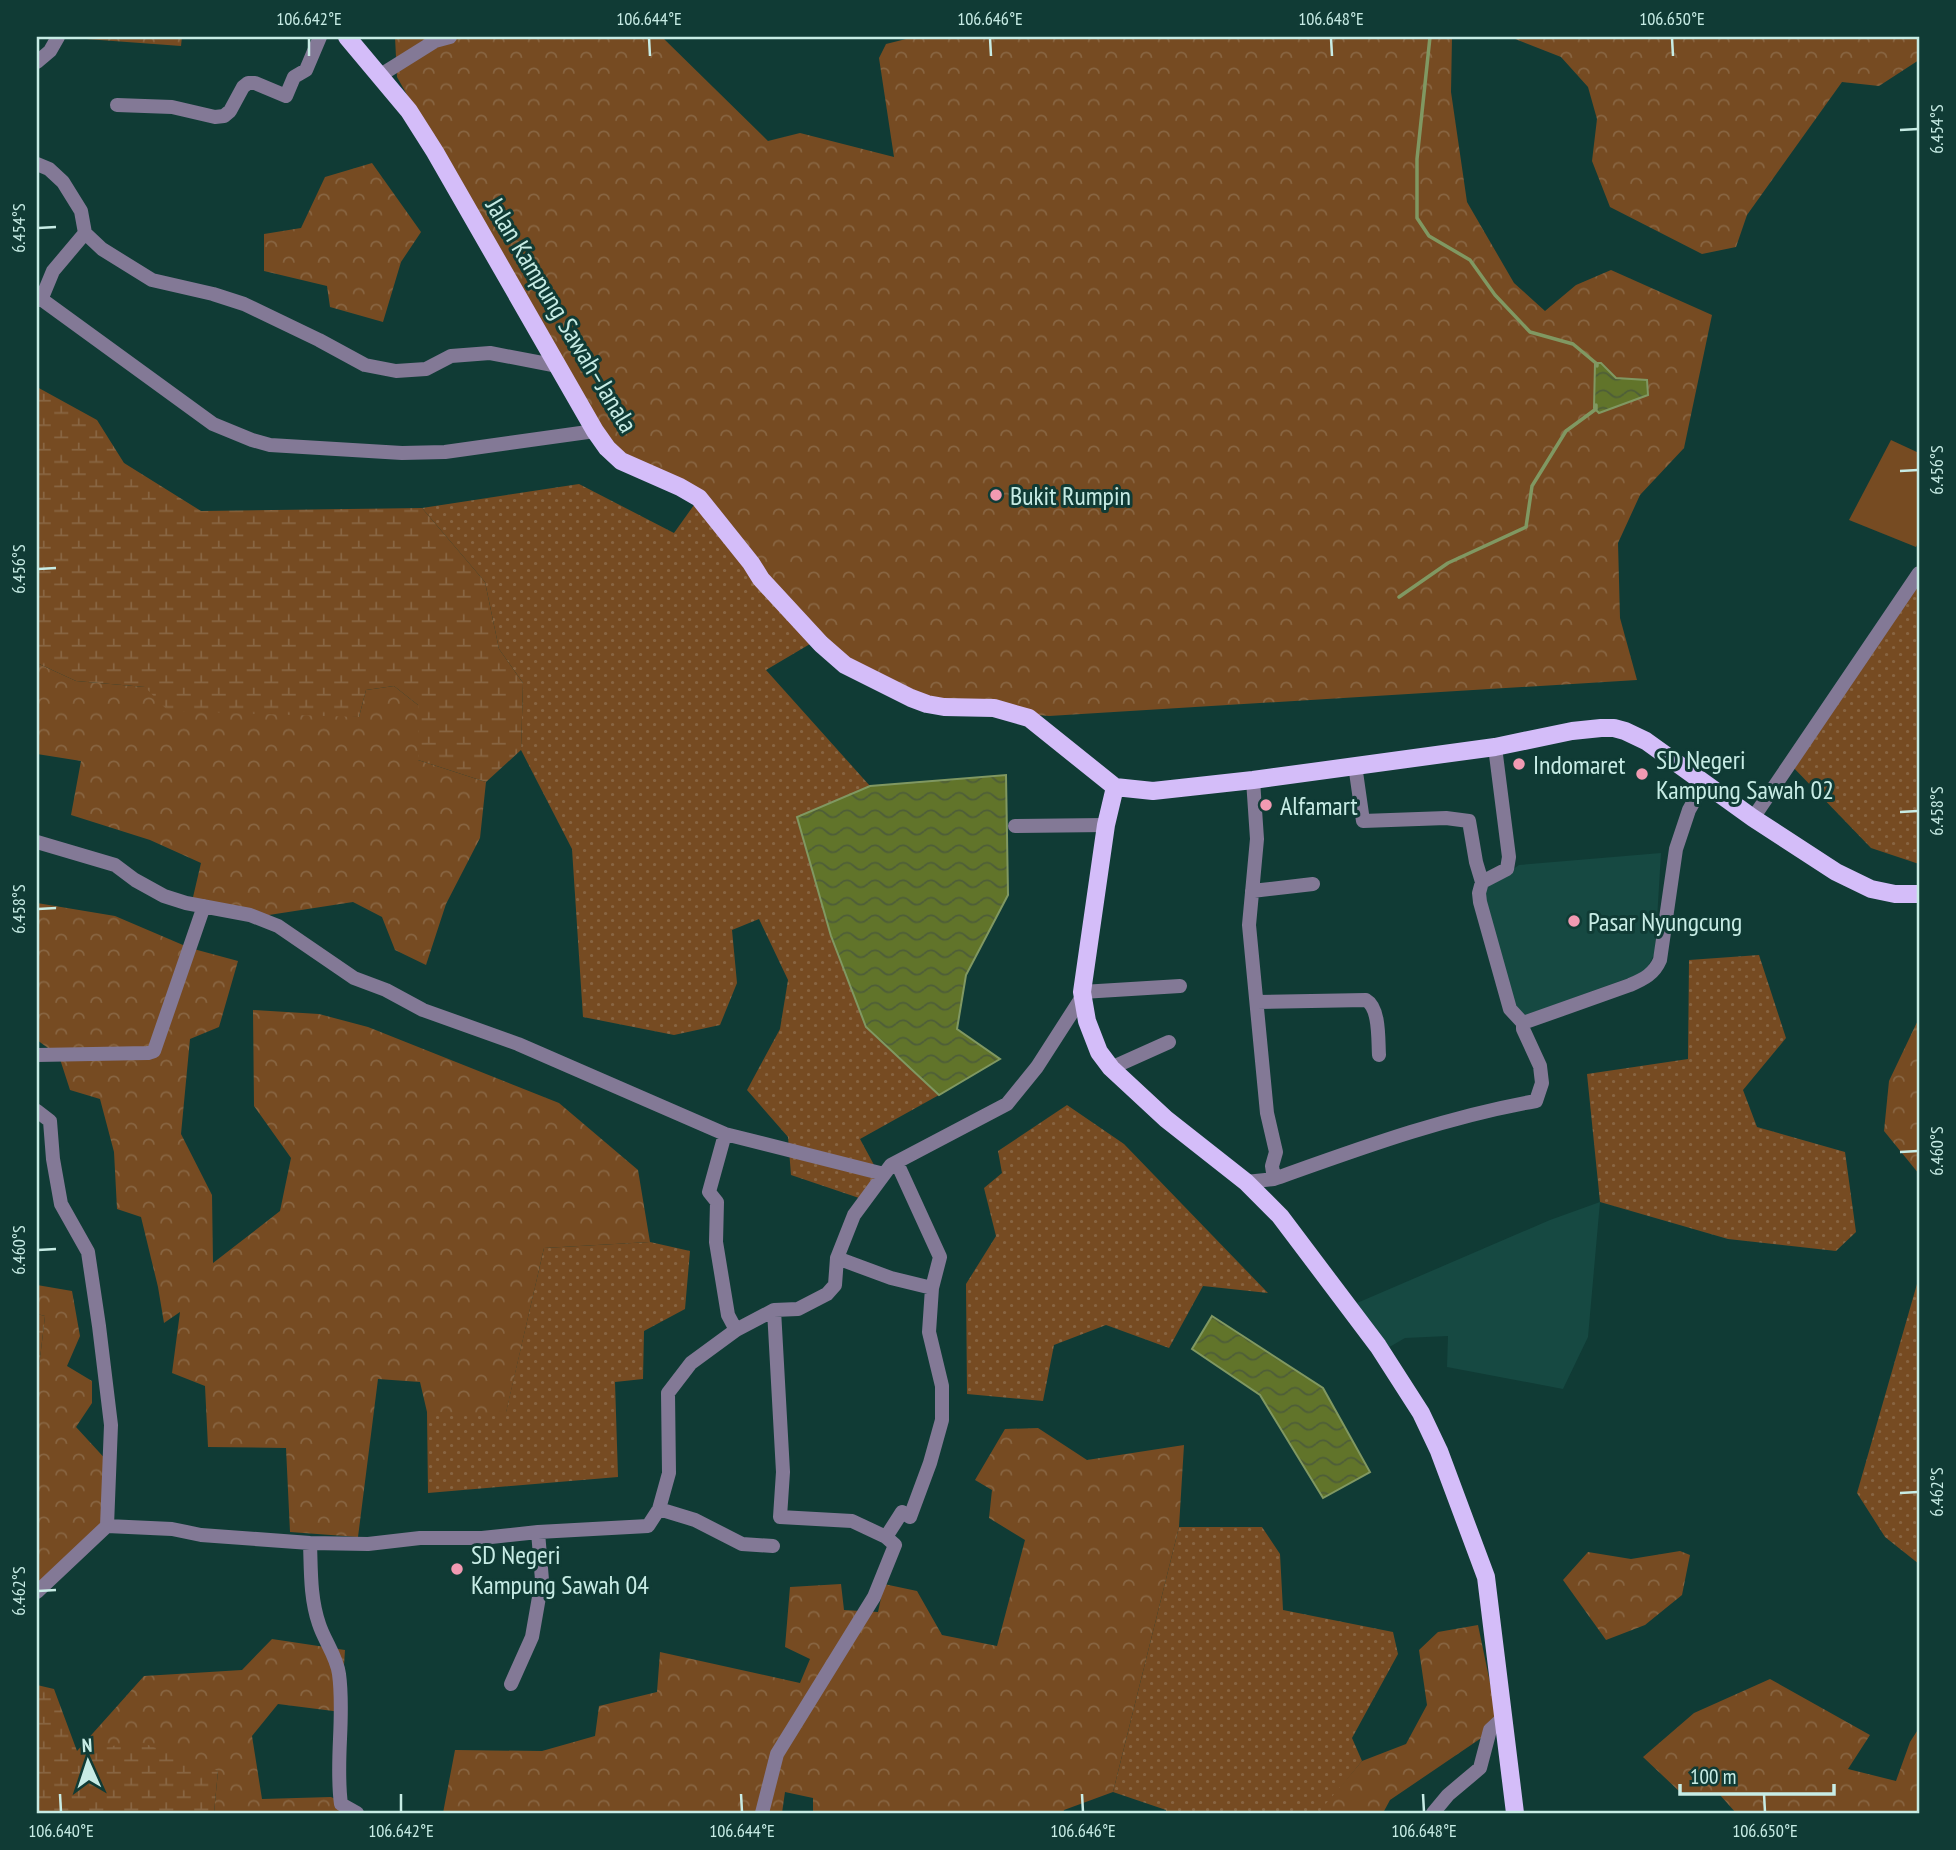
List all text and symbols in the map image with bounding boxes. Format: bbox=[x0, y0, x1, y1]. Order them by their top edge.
text: 106.642°E bbox=[276, 7, 342, 30]
text: 106.644°E bbox=[616, 7, 682, 30]
text: 106.646°E bbox=[957, 7, 1023, 30]
text: 106.648°E bbox=[1298, 7, 1364, 30]
text: 106.650°E bbox=[1639, 7, 1705, 30]
text: 6.454°S bbox=[1925, 104, 1948, 154]
street label: Jalan Kampung Sawah–Janala bbox=[478, 191, 645, 438]
text: 6.454°S bbox=[7, 203, 30, 253]
text: 6.456°S bbox=[1925, 445, 1948, 495]
place label: Bukit Rumpin bbox=[1010, 479, 1131, 512]
marker: Bukit Rumpin bbox=[988, 487, 1004, 503]
text: 6.456°S bbox=[7, 544, 30, 594]
place label: SD Negeri Kampung Sawah 02 bbox=[1656, 743, 1834, 806]
place label: Indomaret bbox=[1533, 748, 1625, 781]
marker: Indomaret bbox=[1511, 756, 1527, 772]
marker: SD Negeri Kampung Sawah 02 bbox=[1634, 766, 1650, 782]
text: 6.458°S bbox=[1925, 786, 1948, 836]
place label: Alfamart bbox=[1280, 789, 1358, 822]
marker: Alfamart bbox=[1258, 797, 1274, 813]
text: 6.458°S bbox=[7, 884, 30, 934]
place label: Pasar Nyungcung bbox=[1588, 905, 1742, 938]
marker: Pasar Nyungcung bbox=[1566, 913, 1582, 929]
text: 6.460°S bbox=[1925, 1126, 1948, 1176]
text: 6.460°S bbox=[7, 1225, 30, 1275]
text: 6.462°S bbox=[1925, 1467, 1948, 1517]
place label: SD Negeri Kampung Sawah 04 bbox=[471, 1538, 649, 1601]
marker: SD Negeri Kampung Sawah 04 bbox=[449, 1561, 465, 1577]
text: 6.462°S bbox=[7, 1566, 30, 1616]
north arrow bbox=[52, 1728, 122, 1798]
text: N bbox=[81, 1733, 93, 1757]
scale bar bbox=[1680, 1752, 1834, 1796]
text: 100 m bbox=[1690, 1763, 1736, 1790]
text: 106.640°E bbox=[28, 1819, 94, 1842]
text: 106.642°E bbox=[368, 1819, 434, 1842]
text: 106.644°E bbox=[709, 1819, 775, 1842]
text: 106.646°E bbox=[1050, 1819, 1116, 1842]
text: 106.648°E bbox=[1391, 1819, 1457, 1842]
text: 106.650°E bbox=[1732, 1819, 1798, 1842]

